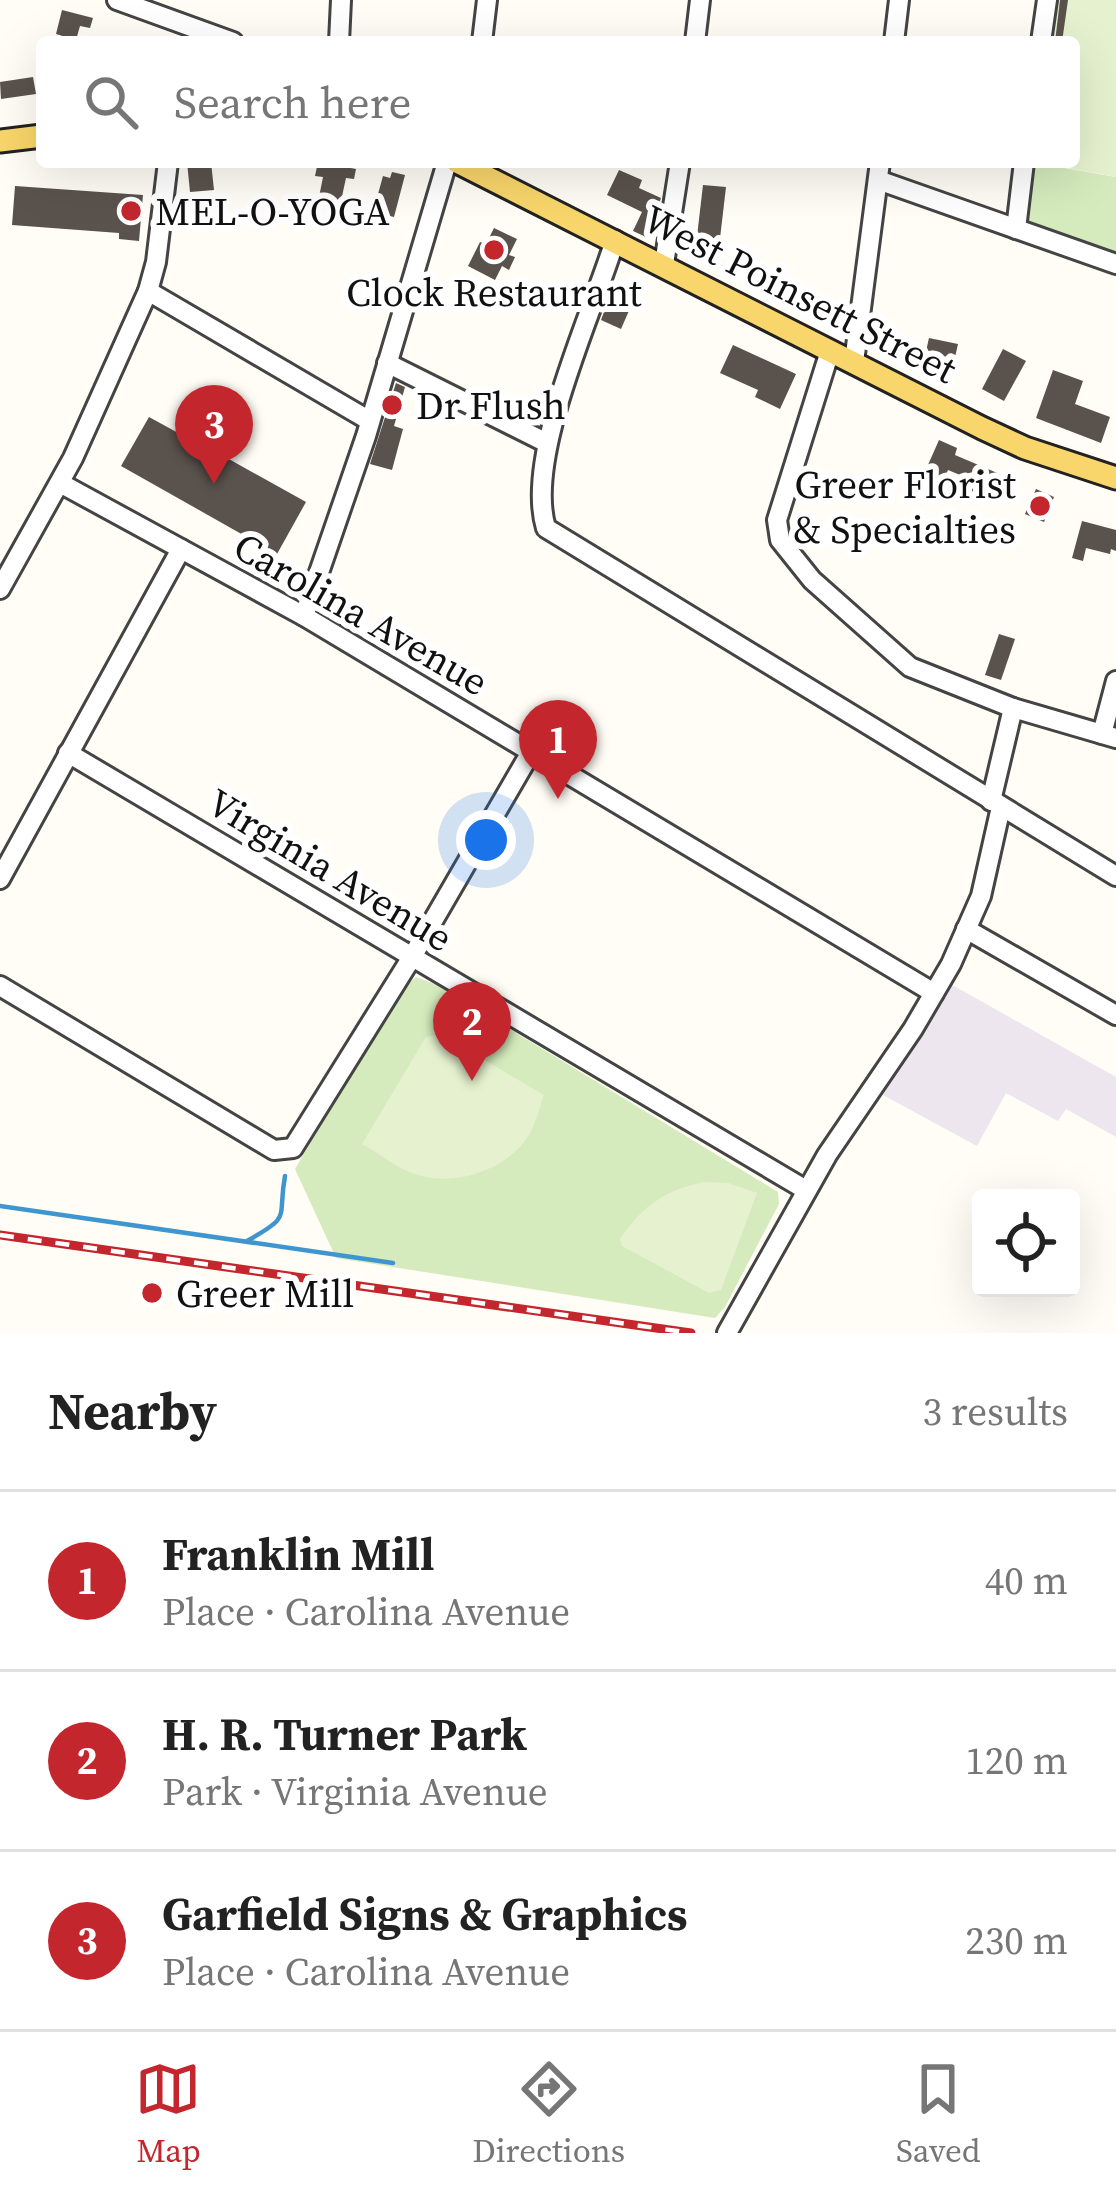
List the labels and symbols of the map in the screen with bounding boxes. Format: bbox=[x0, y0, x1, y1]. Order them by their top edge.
place label: MEL-O-YOGA bbox=[155, 185, 390, 238]
street label: West Poinsett Street bbox=[634, 192, 966, 396]
marker: MEL-O-YOGA bbox=[118, 198, 144, 224]
marker: Clock Restaurant bbox=[481, 237, 507, 263]
place label: Clock Restaurant bbox=[346, 266, 642, 319]
place label: Dr Flush bbox=[416, 379, 566, 432]
pin: 3 bbox=[175, 385, 253, 484]
marker: Dr Flush bbox=[379, 392, 405, 418]
place label: Greer Florist & Specialties bbox=[793, 458, 1016, 556]
marker: Greer Florist & Specialties bbox=[1027, 493, 1053, 519]
street label: Carolina Avenue bbox=[224, 520, 498, 708]
pin: 1 bbox=[519, 700, 597, 799]
street label: Virginia Avenue bbox=[198, 776, 462, 964]
your location bbox=[456, 810, 516, 870]
pin: 2 bbox=[433, 982, 511, 1081]
place label: Greer Mill bbox=[176, 1267, 354, 1320]
marker: Greer Mill bbox=[139, 1280, 165, 1306]

